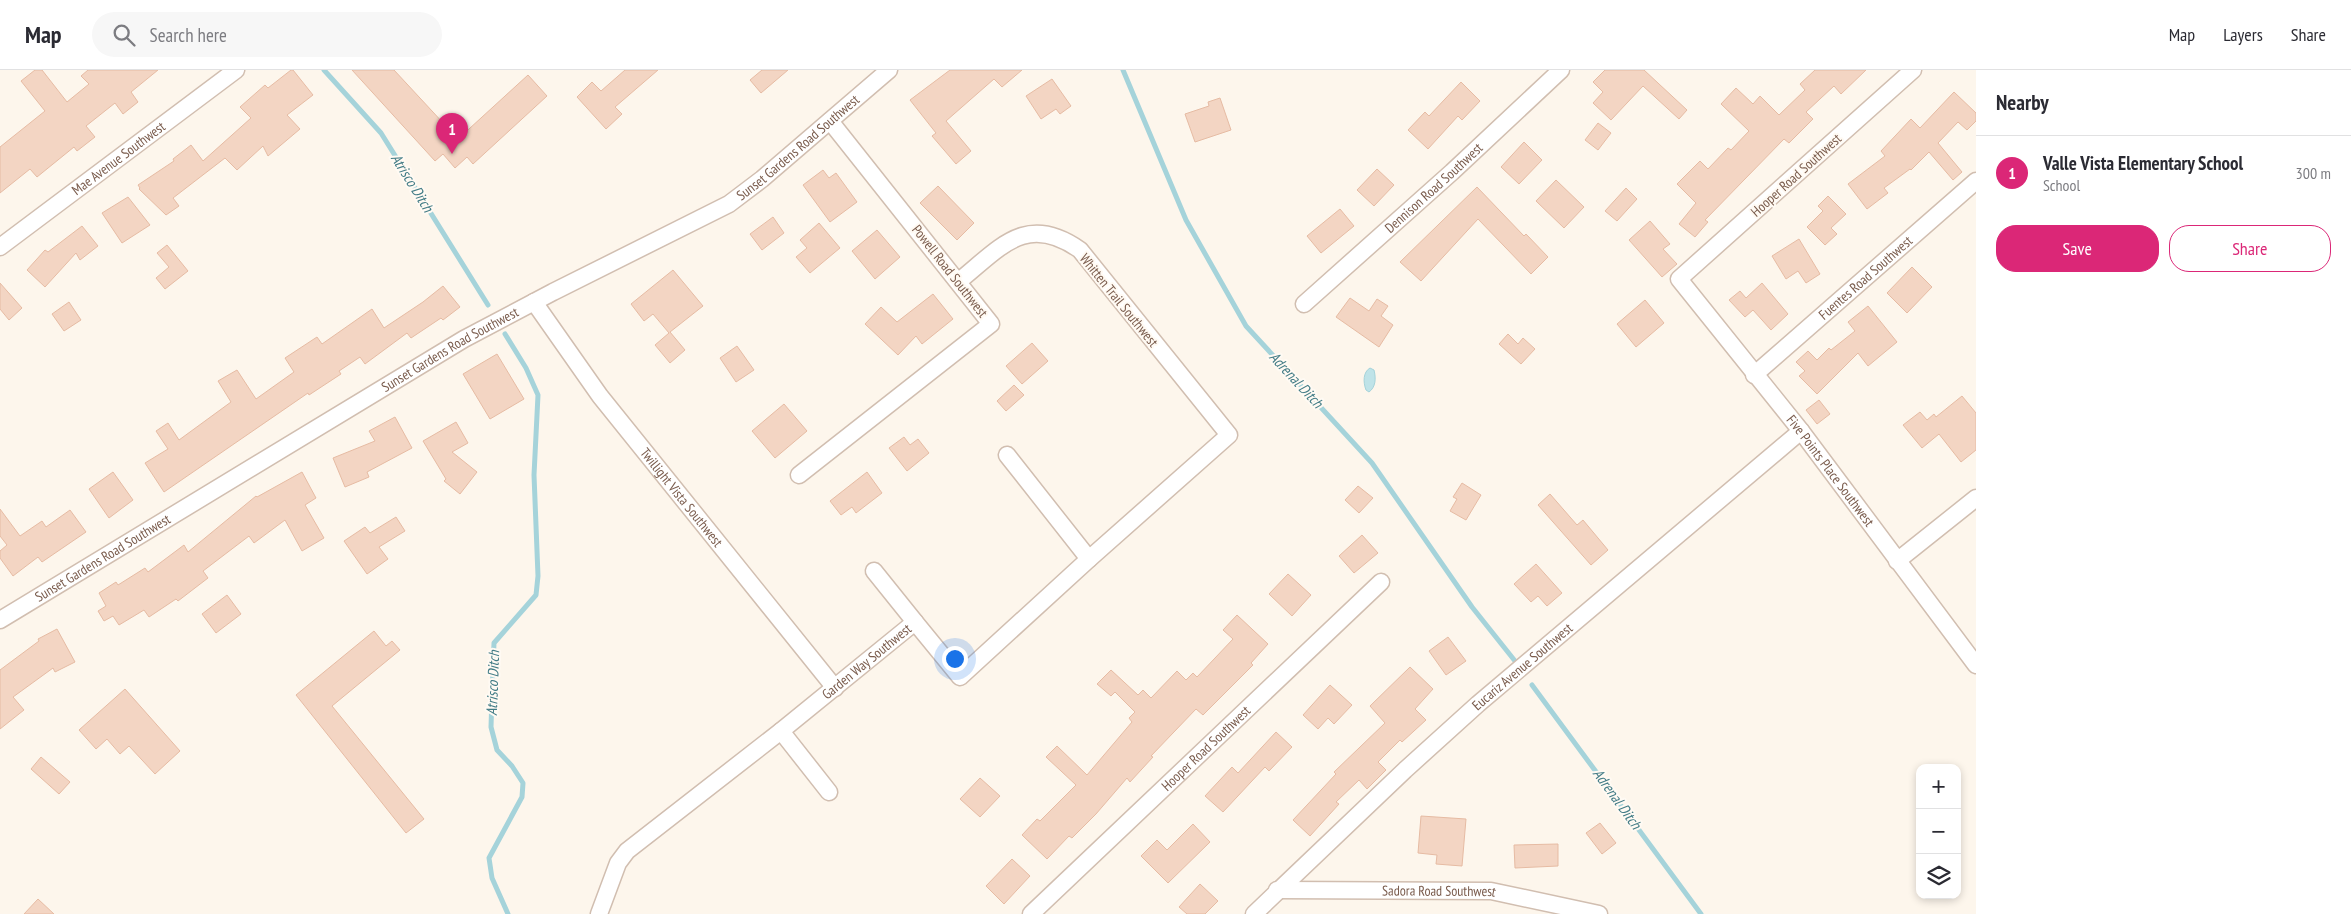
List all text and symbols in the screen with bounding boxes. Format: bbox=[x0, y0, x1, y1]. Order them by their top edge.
search box bbox=[92, 12, 442, 57]
text: Map bbox=[25, 19, 62, 50]
icon: search bbox=[110, 21, 138, 49]
text: Search here bbox=[150, 23, 227, 47]
text: Map bbox=[2169, 23, 2195, 46]
text: Layers bbox=[2223, 23, 2263, 46]
text: Share bbox=[2291, 23, 2326, 46]
text: Nearby bbox=[1996, 89, 2049, 116]
street label: Sunset Gardens Road Southwest bbox=[733, 90, 863, 204]
pin: 1 bbox=[436, 113, 468, 154]
street label: Mae Avenue Southwest bbox=[68, 117, 169, 199]
street label: Hooper Road Southwest bbox=[1747, 129, 1845, 220]
street label: Dennison Road Southwest bbox=[1381, 139, 1487, 237]
water label: Atrisco Ditch bbox=[387, 150, 439, 217]
text: Valle Vista Elementary School bbox=[2043, 151, 2243, 175]
text: 1 bbox=[2008, 163, 2016, 183]
text: 300 m bbox=[2296, 163, 2331, 183]
text: School bbox=[2043, 175, 2080, 195]
street label: Powell Road Southwest bbox=[908, 221, 992, 321]
button: Save bbox=[1996, 225, 2159, 272]
button: Share bbox=[2169, 225, 2331, 272]
street label: Fuentes Road Southwest bbox=[1815, 232, 1916, 323]
street label: Whitten Trail Southwest bbox=[1076, 250, 1162, 351]
street label: Sunset Gardens Road Southwest bbox=[378, 303, 522, 396]
water label: Adrenal Ditch bbox=[1265, 347, 1328, 413]
street label: Five Points Place Southwest bbox=[1783, 411, 1878, 530]
street label: Twillight Vista Southwest bbox=[636, 444, 727, 551]
street label: Sunset Gardens Road Southwest bbox=[32, 510, 174, 606]
street label: Eucariz Avenue Southwest bbox=[1468, 619, 1576, 714]
street label: Garden Way Southwest bbox=[818, 620, 915, 703]
your location bbox=[942, 646, 968, 672]
water label: Atrisco Ditch bbox=[482, 649, 503, 716]
street label: Hooper Road Southwest bbox=[1158, 702, 1254, 795]
map controls bbox=[1916, 764, 1961, 899]
button: + bbox=[1916, 764, 1961, 809]
water label: Adrenal Ditch bbox=[1589, 765, 1647, 834]
button: − bbox=[1916, 809, 1961, 854]
button: layers bbox=[1916, 854, 1961, 899]
street label: Sadora Road Southwest bbox=[1382, 881, 1498, 901]

